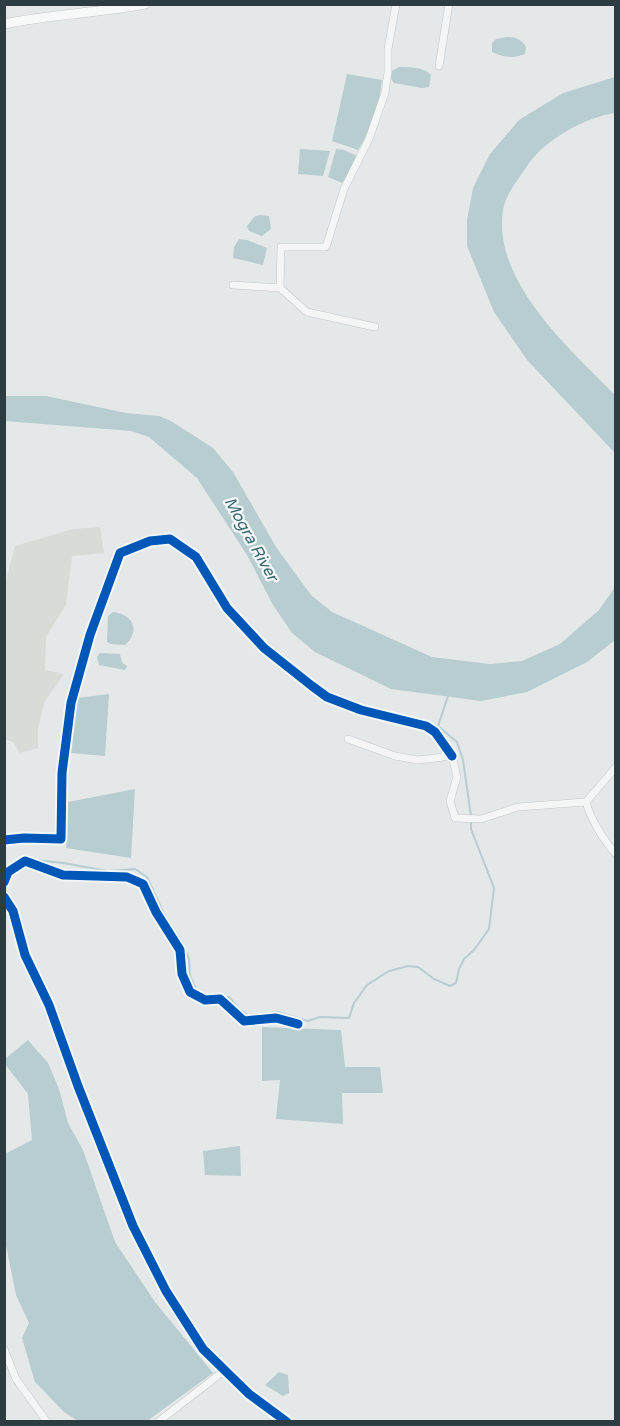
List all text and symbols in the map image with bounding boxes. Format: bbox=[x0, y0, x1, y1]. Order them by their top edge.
water label: Mogra River bbox=[220, 493, 283, 586]

